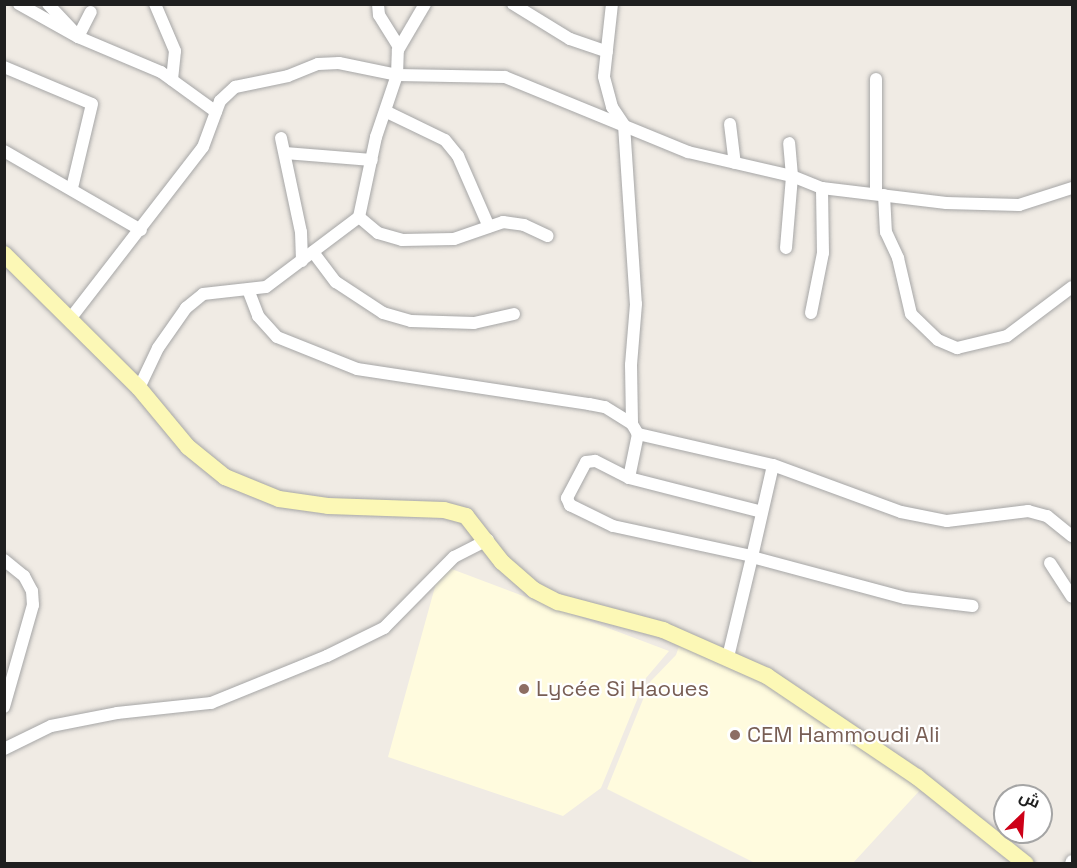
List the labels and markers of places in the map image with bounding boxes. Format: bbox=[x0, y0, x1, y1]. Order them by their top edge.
place label: Lycée Si Haoues bbox=[536, 676, 709, 702]
marker: Lycée Si Haoues bbox=[517, 682, 531, 696]
place label: CEM Hammoudi Ali bbox=[747, 722, 940, 748]
marker: CEM Hammoudi Ali bbox=[728, 728, 742, 742]

